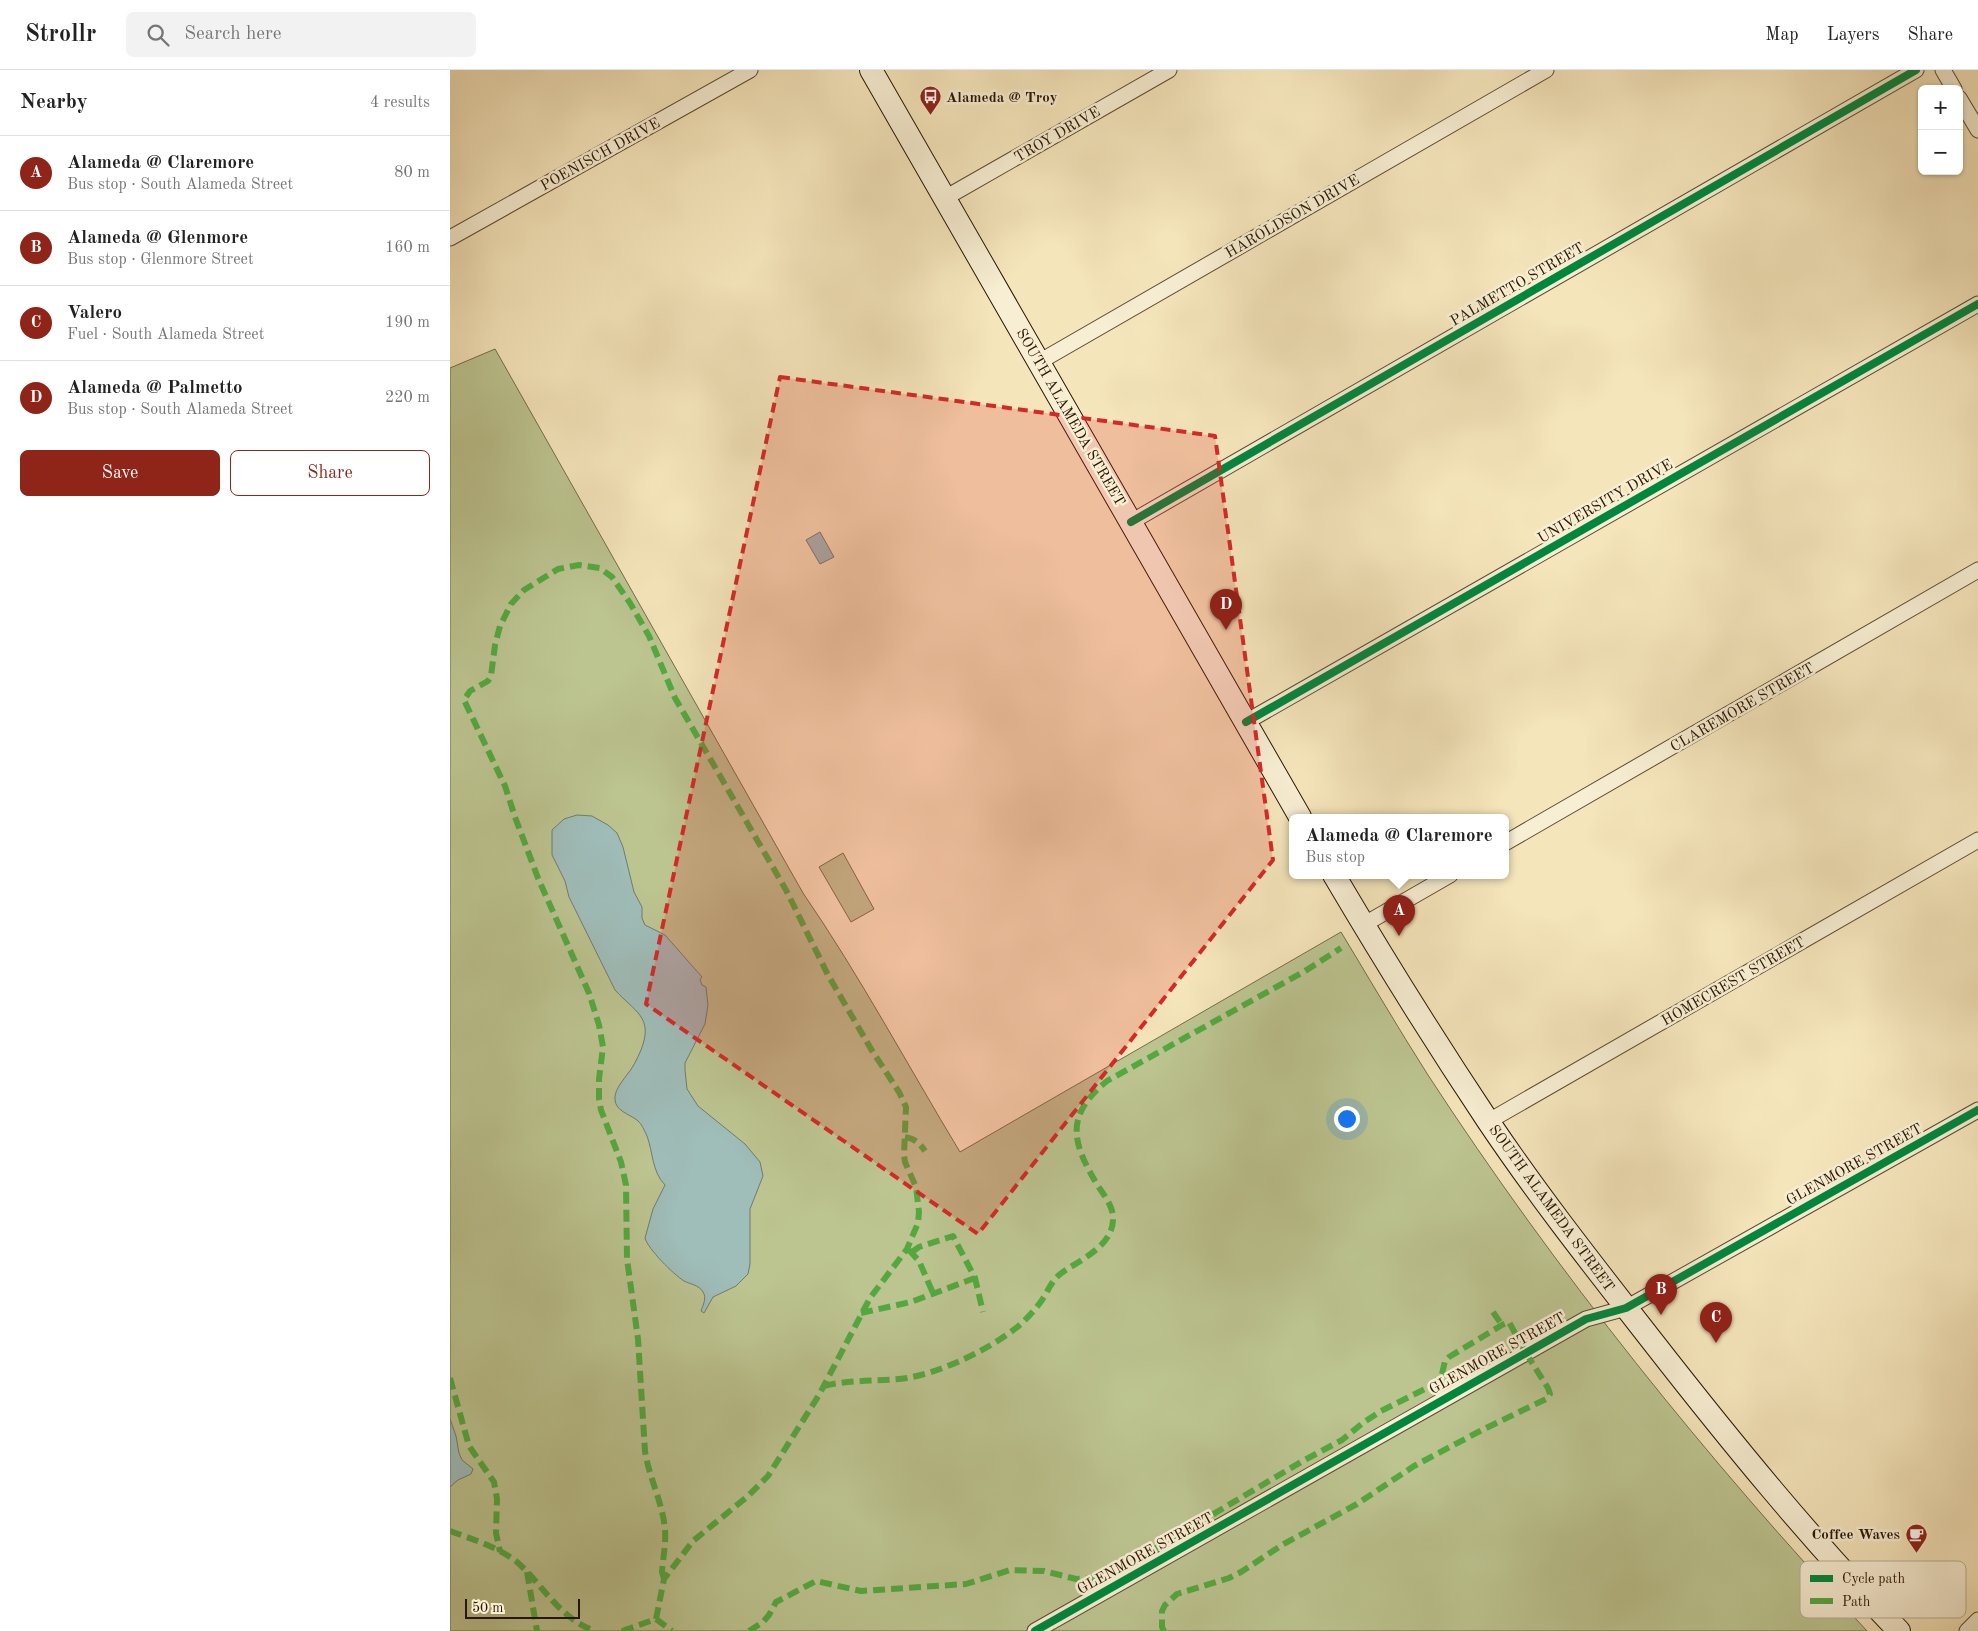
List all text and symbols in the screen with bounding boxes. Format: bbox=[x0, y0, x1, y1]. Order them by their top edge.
search box bbox=[126, 12, 476, 57]
icon: search bbox=[144, 21, 172, 49]
text: Strollr bbox=[25, 23, 96, 47]
text: Search here bbox=[184, 25, 282, 44]
text: Map bbox=[1765, 26, 1799, 44]
text: Layers bbox=[1827, 26, 1879, 44]
text: Share bbox=[1907, 26, 1953, 44]
bus stop icon: Alameda @ Troy bbox=[918, 85, 942, 116]
map controls bbox=[1918, 85, 1963, 175]
button: + bbox=[1918, 85, 1963, 130]
place label: Alameda @ Troy bbox=[946, 91, 1058, 106]
text: Nearby bbox=[20, 92, 88, 113]
text: 4 results bbox=[370, 95, 430, 111]
street label: TROY DRIVE bbox=[1012, 105, 1103, 166]
street label: POENISCH DRIVE bbox=[538, 116, 663, 194]
button: − bbox=[1918, 130, 1963, 175]
text: Alameda @ Claremore bbox=[67, 154, 254, 173]
text: A bbox=[30, 165, 42, 181]
text: 80 m bbox=[394, 165, 430, 181]
street label: HAROLDSON DRIVE bbox=[1223, 173, 1362, 262]
text: Bus stop · South Alameda Street bbox=[67, 177, 293, 193]
text: Alameda @ Glenmore bbox=[67, 229, 248, 248]
text: B bbox=[30, 240, 42, 256]
text: 160 m bbox=[385, 240, 430, 256]
street label: PALMETTO STREET bbox=[1448, 241, 1587, 330]
text: Bus stop · Glenmore Street bbox=[67, 252, 254, 268]
text: Valero bbox=[67, 304, 122, 323]
text: C bbox=[31, 315, 41, 331]
text: 190 m bbox=[385, 315, 430, 331]
street label: SOUTH ALAMEDA STREET bbox=[1013, 326, 1127, 509]
text: Fuel · South Alameda Street bbox=[67, 327, 264, 343]
text: Alameda @ Palmetto bbox=[67, 379, 243, 398]
text: D bbox=[30, 390, 42, 406]
text: 220 m bbox=[385, 390, 430, 406]
text: Bus stop · South Alameda Street bbox=[67, 402, 293, 418]
button: Save bbox=[20, 450, 220, 496]
button: Share bbox=[230, 450, 430, 496]
street label: UNIVERSITY DRIVE bbox=[1536, 458, 1676, 547]
pin: D bbox=[1210, 589, 1242, 630]
street label: CLAREMORE STREET bbox=[1668, 661, 1817, 756]
popup bbox=[1289, 814, 1509, 879]
text: Alameda @ Claremore bbox=[1305, 827, 1493, 846]
text: Bus stop bbox=[1305, 850, 1365, 866]
pin: A bbox=[1383, 895, 1415, 936]
street label: HOMECREST STREET bbox=[1660, 935, 1808, 1029]
your location bbox=[1334, 1106, 1360, 1132]
street label: GLENMORE STREET bbox=[1784, 1122, 1925, 1209]
street label: SOUTH ALAMEDA STREET bbox=[1485, 1123, 1616, 1295]
pin: B bbox=[1645, 1274, 1677, 1315]
pin: C bbox=[1700, 1302, 1732, 1343]
street label: GLENMORE STREET bbox=[1427, 1311, 1568, 1398]
street label: GLENMORE STREET bbox=[1075, 1511, 1216, 1598]
cafe icon: Coffee Waves bbox=[1904, 1522, 1928, 1553]
place label: Coffee Waves bbox=[1811, 1528, 1900, 1543]
legend bbox=[1800, 1561, 1966, 1618]
text: Cycle path bbox=[1842, 1572, 1905, 1586]
text: Path bbox=[1842, 1595, 1871, 1609]
scale bar bbox=[465, 1596, 580, 1619]
text: 50 m bbox=[472, 1601, 503, 1615]

